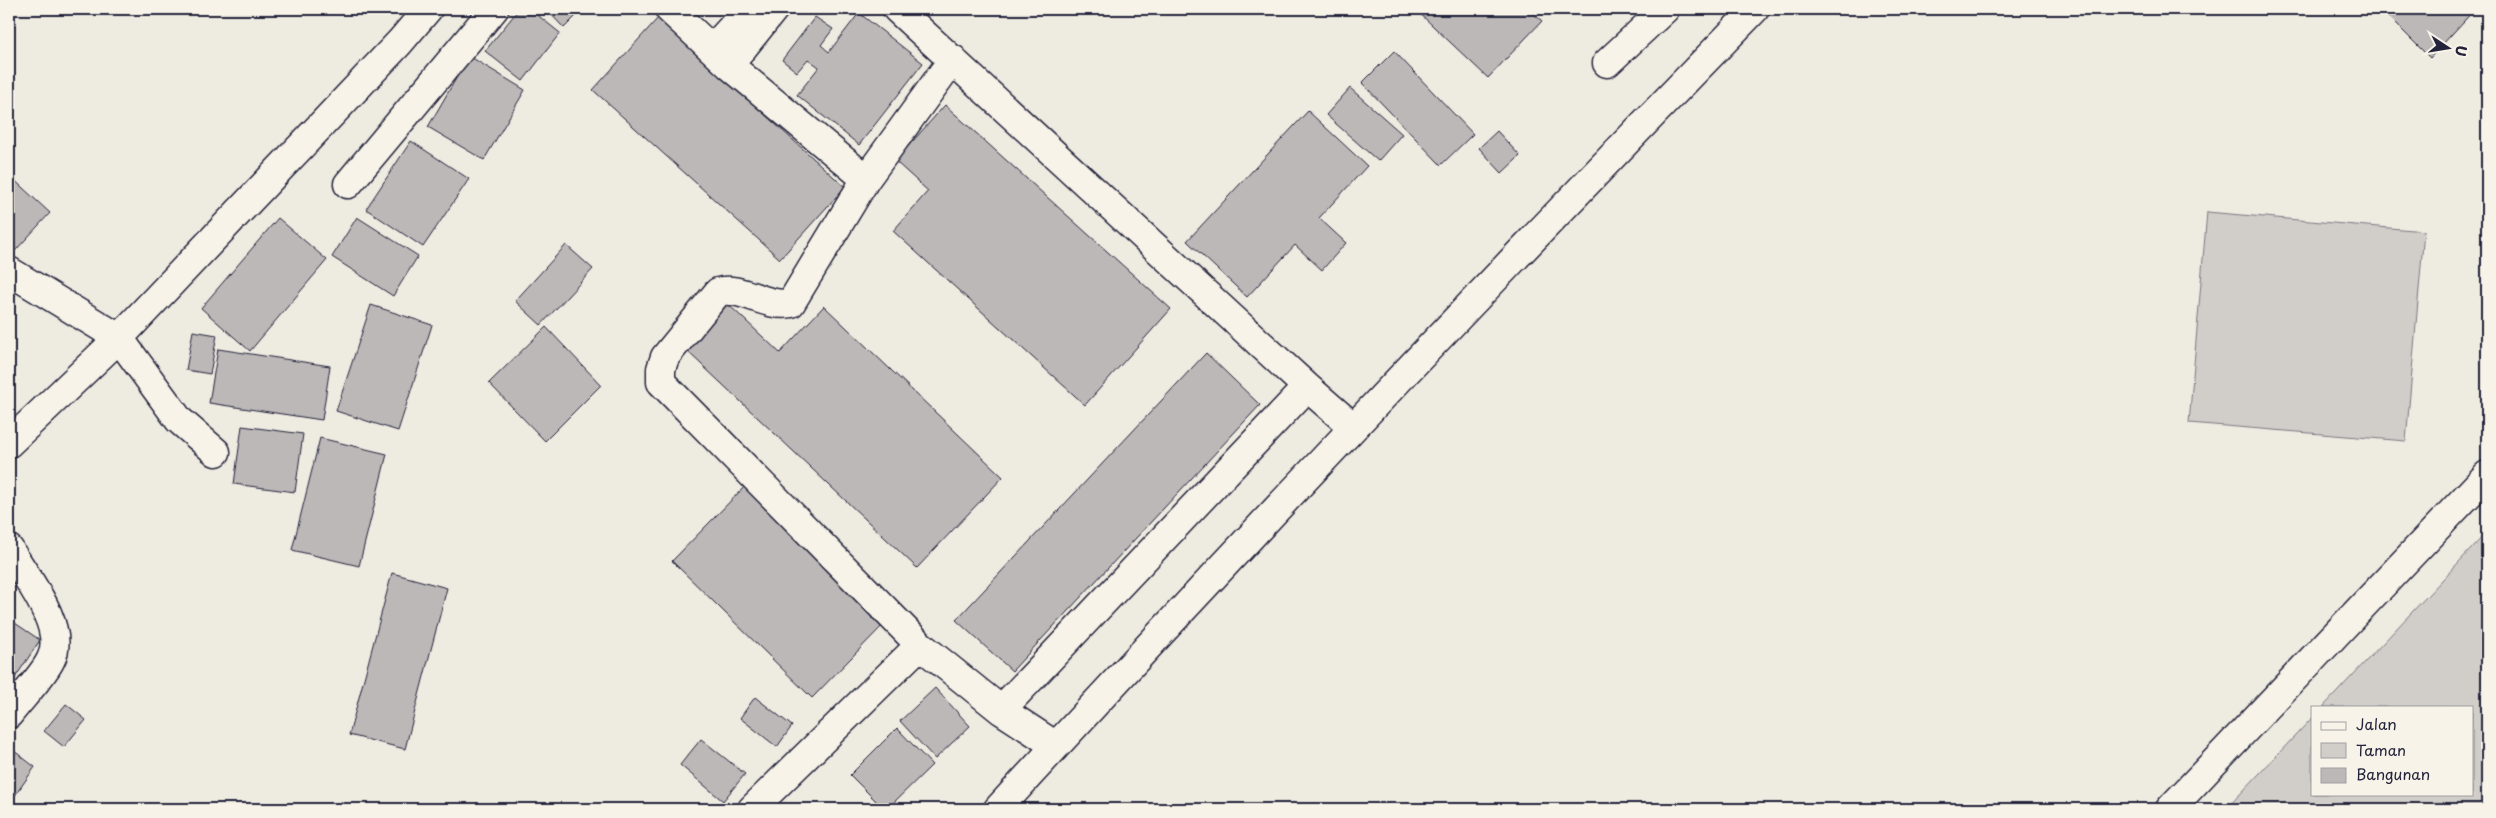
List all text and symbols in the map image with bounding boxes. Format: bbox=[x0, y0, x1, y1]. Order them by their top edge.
north arrow bbox=[2424, 22, 2474, 72]
text: U bbox=[2450, 43, 2473, 58]
legend bbox=[2311, 706, 2474, 796]
text: Jalan bbox=[2356, 712, 2397, 735]
text: Taman bbox=[2356, 738, 2406, 761]
text: Bangunan bbox=[2356, 762, 2430, 785]

